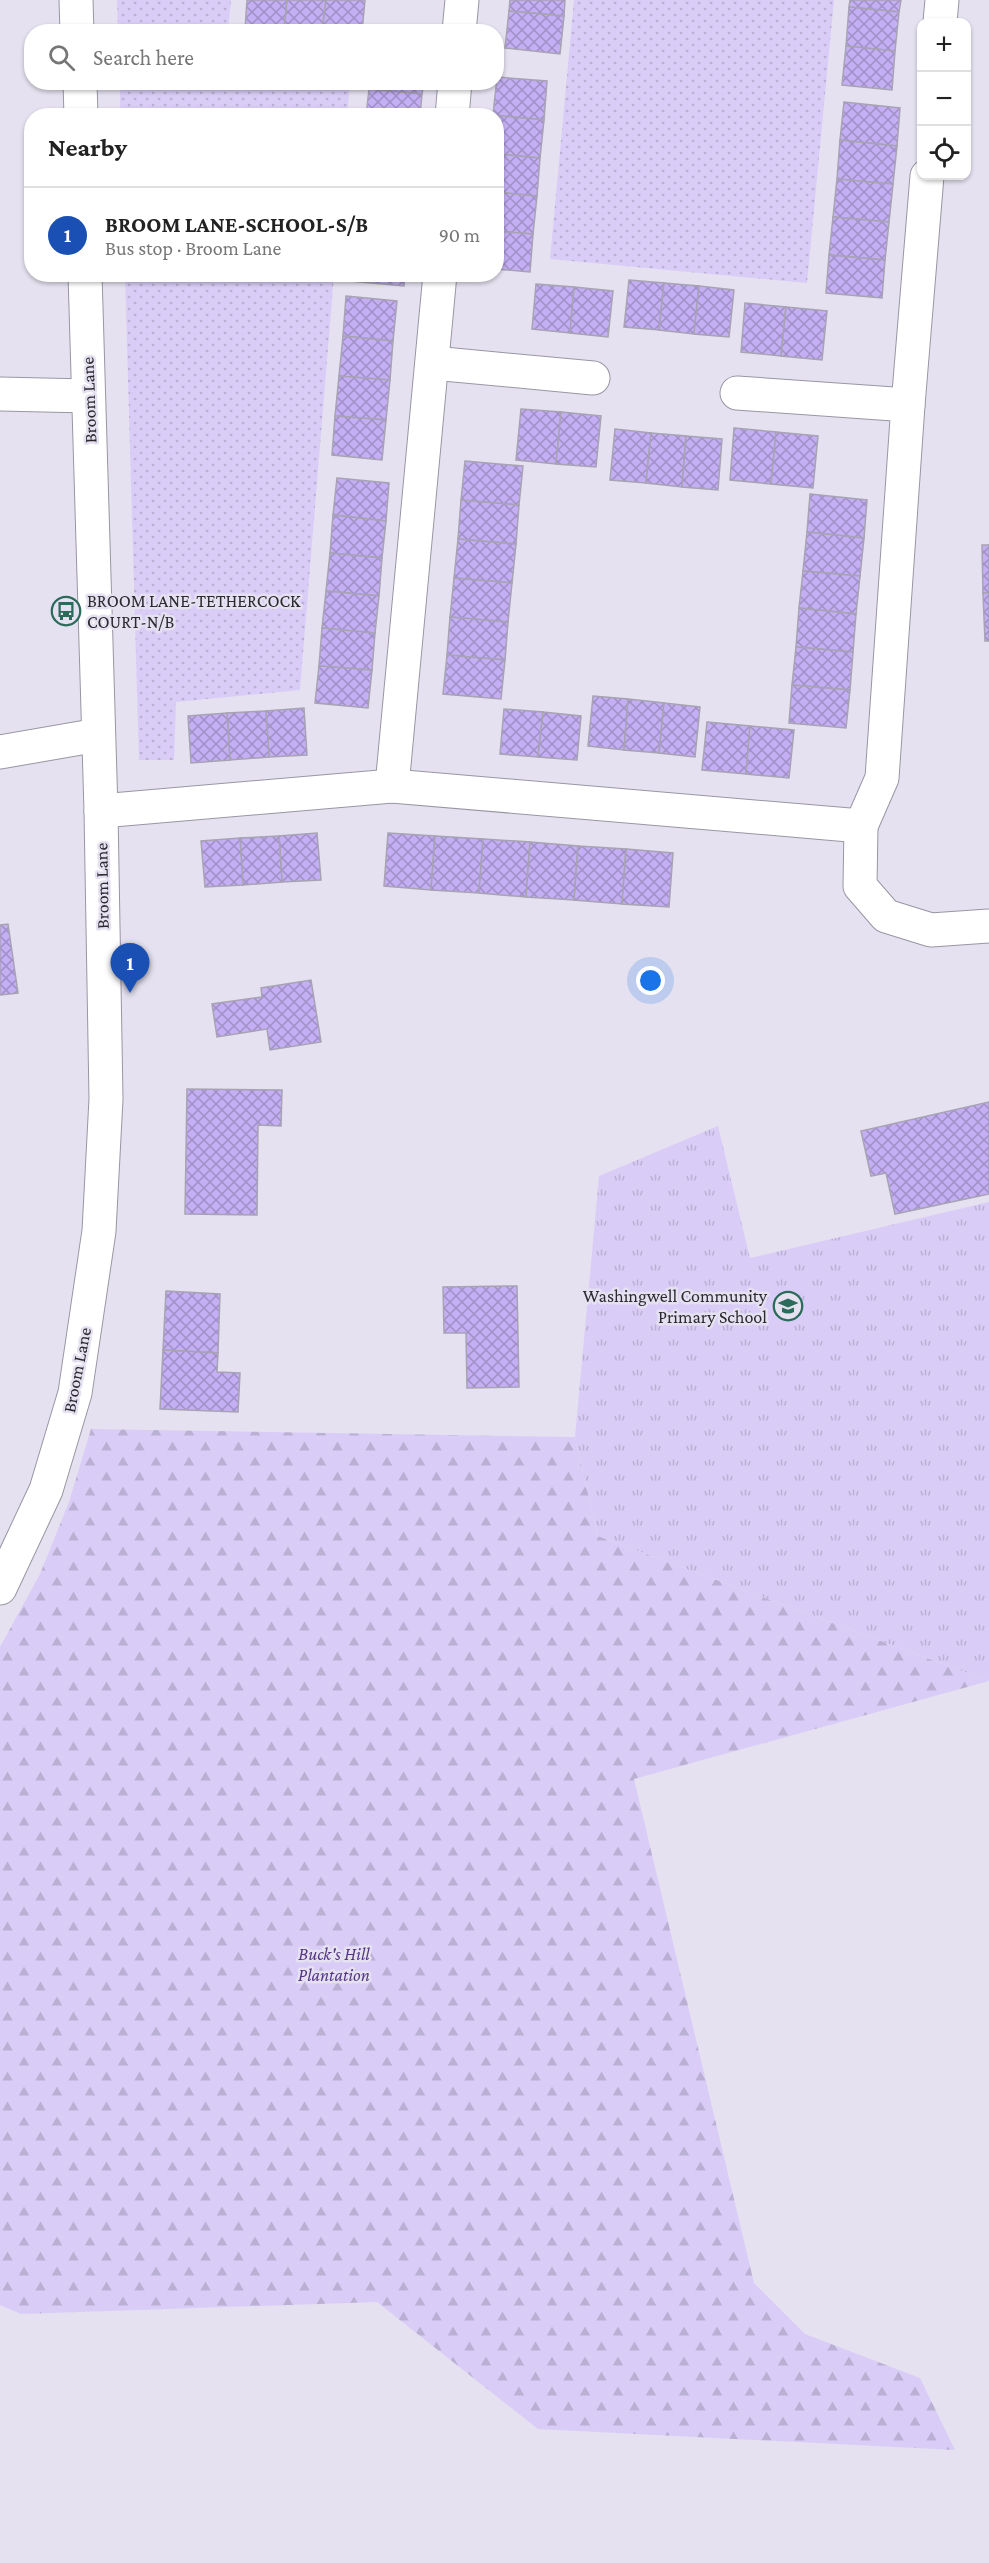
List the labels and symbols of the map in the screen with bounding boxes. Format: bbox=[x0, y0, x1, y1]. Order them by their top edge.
street label: Broom Lane bbox=[77, 356, 101, 444]
place label: BROOM LANE-TETHERCOCK COURT-N/B bbox=[87, 591, 301, 632]
bus stop icon: BROOM LANE-TETHERCOCK COURT-N/B bbox=[50, 595, 82, 627]
street label: Broom Lane bbox=[91, 843, 113, 929]
pin: 1 bbox=[110, 944, 150, 993]
your location bbox=[636, 966, 665, 995]
place label: Washingwell Community Primary School bbox=[583, 1286, 768, 1327]
school or university icon: Washingwell Community Primary School bbox=[772, 1290, 804, 1322]
street label: Broom Lane bbox=[59, 1326, 95, 1414]
park label: Buck's Hill Plantation bbox=[298, 1944, 370, 1985]

